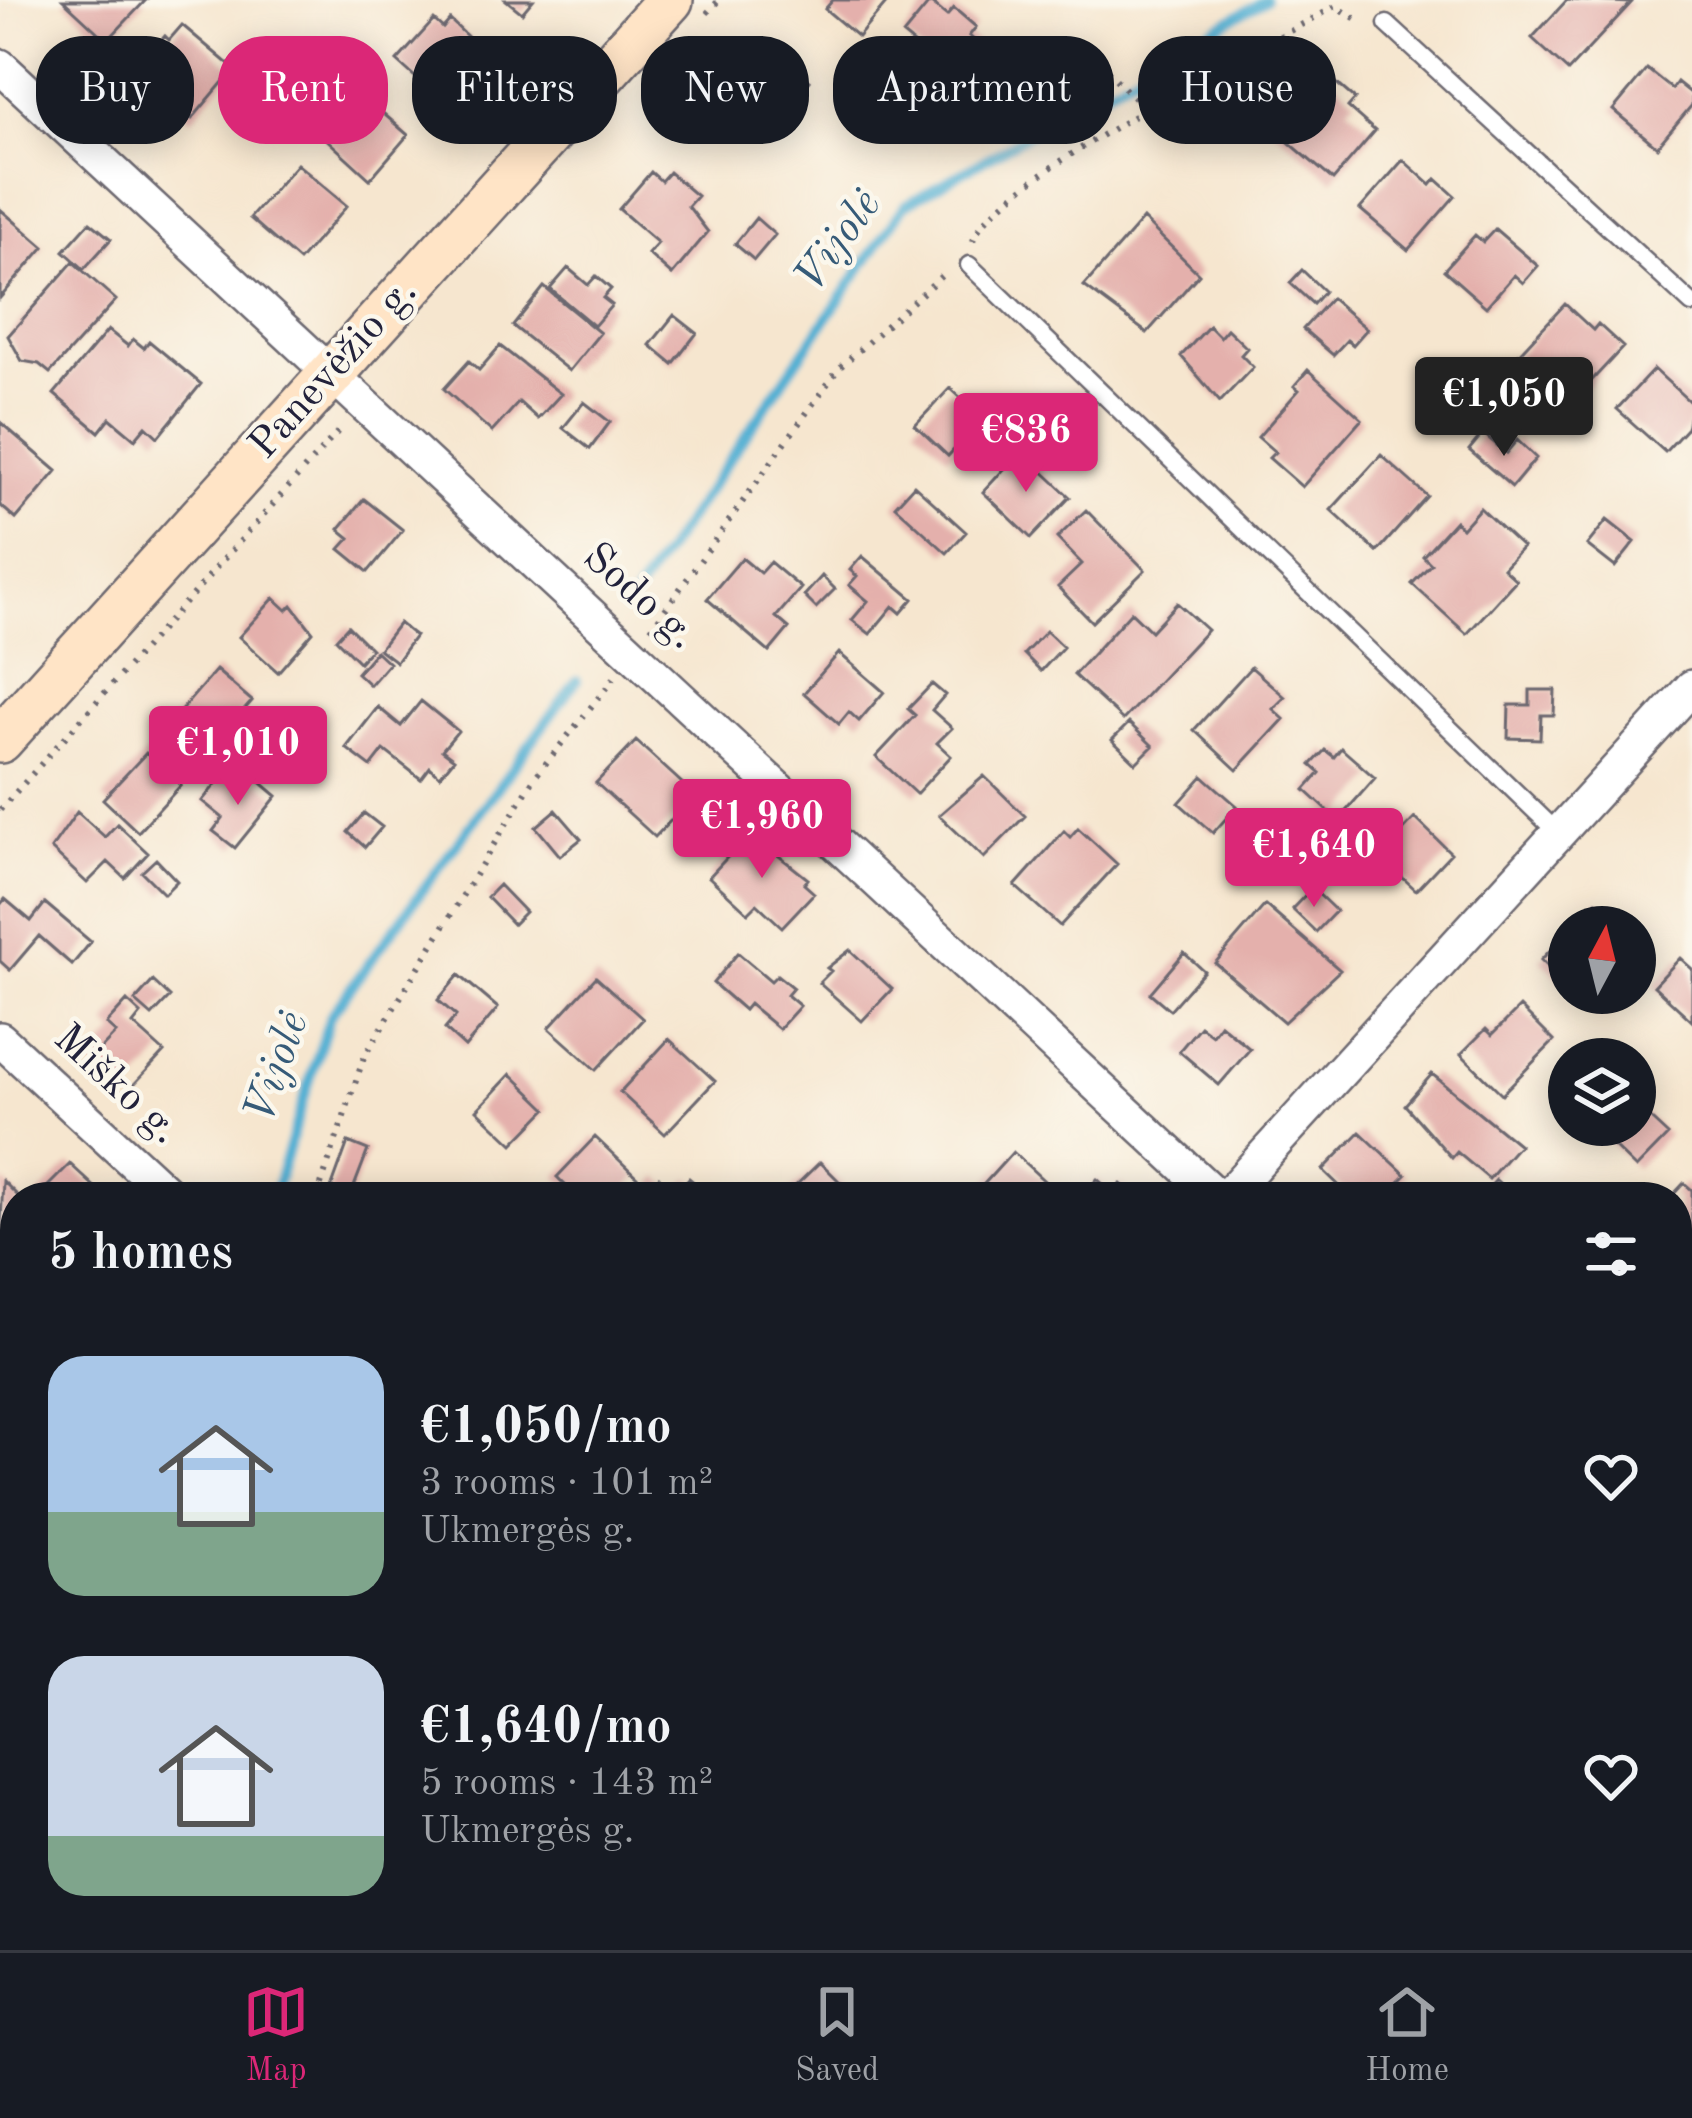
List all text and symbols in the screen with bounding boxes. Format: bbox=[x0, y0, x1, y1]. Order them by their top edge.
chip: Buy bbox=[36, 36, 194, 144]
chip: Rent bbox=[218, 36, 388, 144]
chip: Filters bbox=[412, 36, 617, 144]
chip: New bbox=[641, 36, 809, 144]
chip: Apartment bbox=[833, 36, 1114, 144]
chip: House bbox=[1138, 36, 1336, 144]
water label: Vijolė bbox=[787, 183, 891, 301]
street label: Panevėžio g. bbox=[242, 271, 426, 467]
pin: €1,050 bbox=[1406, 357, 1602, 459]
text: €1,050 bbox=[1442, 376, 1566, 415]
pin: €836 bbox=[955, 393, 1097, 495]
text: €836 bbox=[981, 412, 1071, 451]
street label: Sodo g. bbox=[574, 536, 704, 658]
pin: €1,010 bbox=[140, 706, 336, 808]
text: €1,010 bbox=[176, 725, 300, 764]
pin: €1,960 bbox=[664, 779, 860, 881]
text: €1,960 bbox=[700, 798, 824, 837]
pin: €1,640 bbox=[1216, 808, 1412, 910]
text: €1,640 bbox=[1252, 827, 1376, 866]
north arrow bbox=[1548, 906, 1656, 1014]
map controls bbox=[1548, 906, 1656, 1146]
water label: Vijolė bbox=[238, 1007, 318, 1129]
street label: Miško g. bbox=[45, 1017, 187, 1153]
button: layers bbox=[1548, 1038, 1656, 1146]
icon: filters bbox=[1578, 1221, 1644, 1287]
text: 5 homes bbox=[48, 1229, 233, 1280]
text: €1,050/mo bbox=[420, 1403, 672, 1454]
icon: home bbox=[144, 1404, 288, 1548]
icon: heart bbox=[1578, 1443, 1644, 1509]
text: 3 rooms · 101 m² bbox=[420, 1464, 713, 1503]
text: Ukmergės g. bbox=[420, 1512, 634, 1551]
text: €1,640/mo bbox=[420, 1703, 672, 1754]
icon: home bbox=[144, 1704, 288, 1848]
icon: heart bbox=[1578, 1743, 1644, 1809]
text: 5 rooms · 143 m² bbox=[420, 1764, 713, 1803]
text: Ukmergės g. bbox=[420, 1812, 634, 1851]
tab: Map bbox=[243, 1979, 309, 2092]
tab: Saved bbox=[795, 1979, 879, 2092]
tab: Home bbox=[1365, 1979, 1449, 2092]

